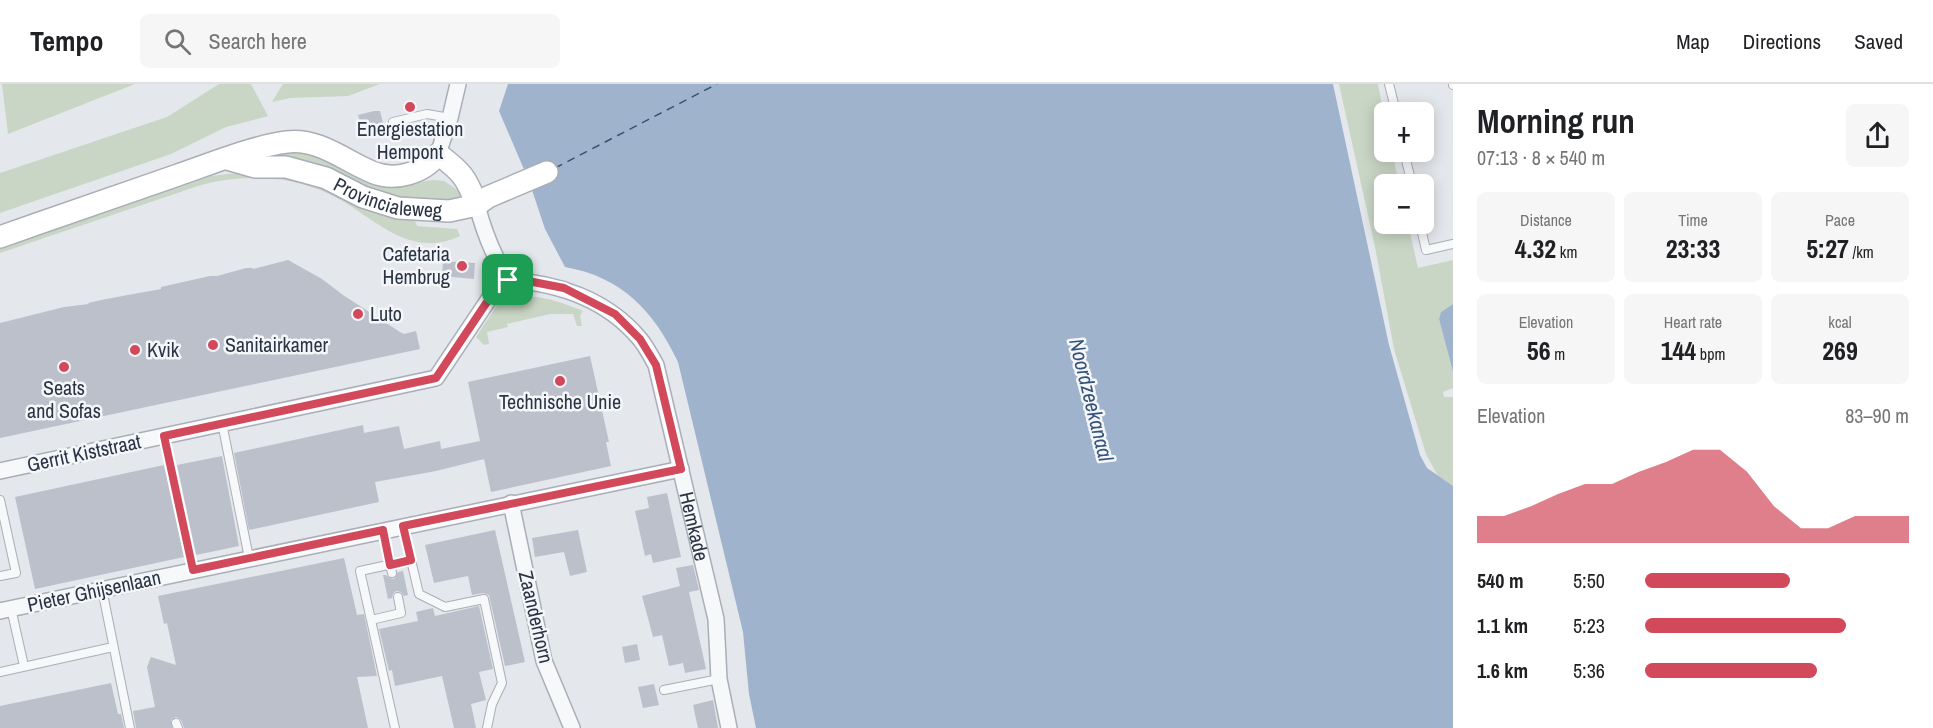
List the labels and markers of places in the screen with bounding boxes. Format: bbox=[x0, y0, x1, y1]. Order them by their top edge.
marker: Energiestation Hempont bbox=[403, 100, 417, 114]
place label: Energiestation Hempont bbox=[357, 115, 463, 165]
place label: Cafetaria Hembrug bbox=[383, 240, 450, 290]
pin bbox=[482, 254, 533, 305]
marker: Cafetaria Hembrug bbox=[455, 259, 469, 273]
place label: Luto bbox=[370, 300, 402, 327]
marker: Luto bbox=[351, 307, 365, 321]
place label: Sanitairkamer bbox=[225, 331, 329, 358]
place label: Kvik bbox=[147, 336, 180, 363]
marker: Sanitairkamer bbox=[206, 338, 220, 352]
marker: Kvik bbox=[128, 343, 142, 357]
marker: Seats and Sofas bbox=[57, 360, 71, 374]
place label: Seats and Sofas bbox=[27, 374, 101, 424]
marker: Technische Unie bbox=[553, 374, 567, 388]
place label: Technische Unie bbox=[499, 388, 621, 415]

